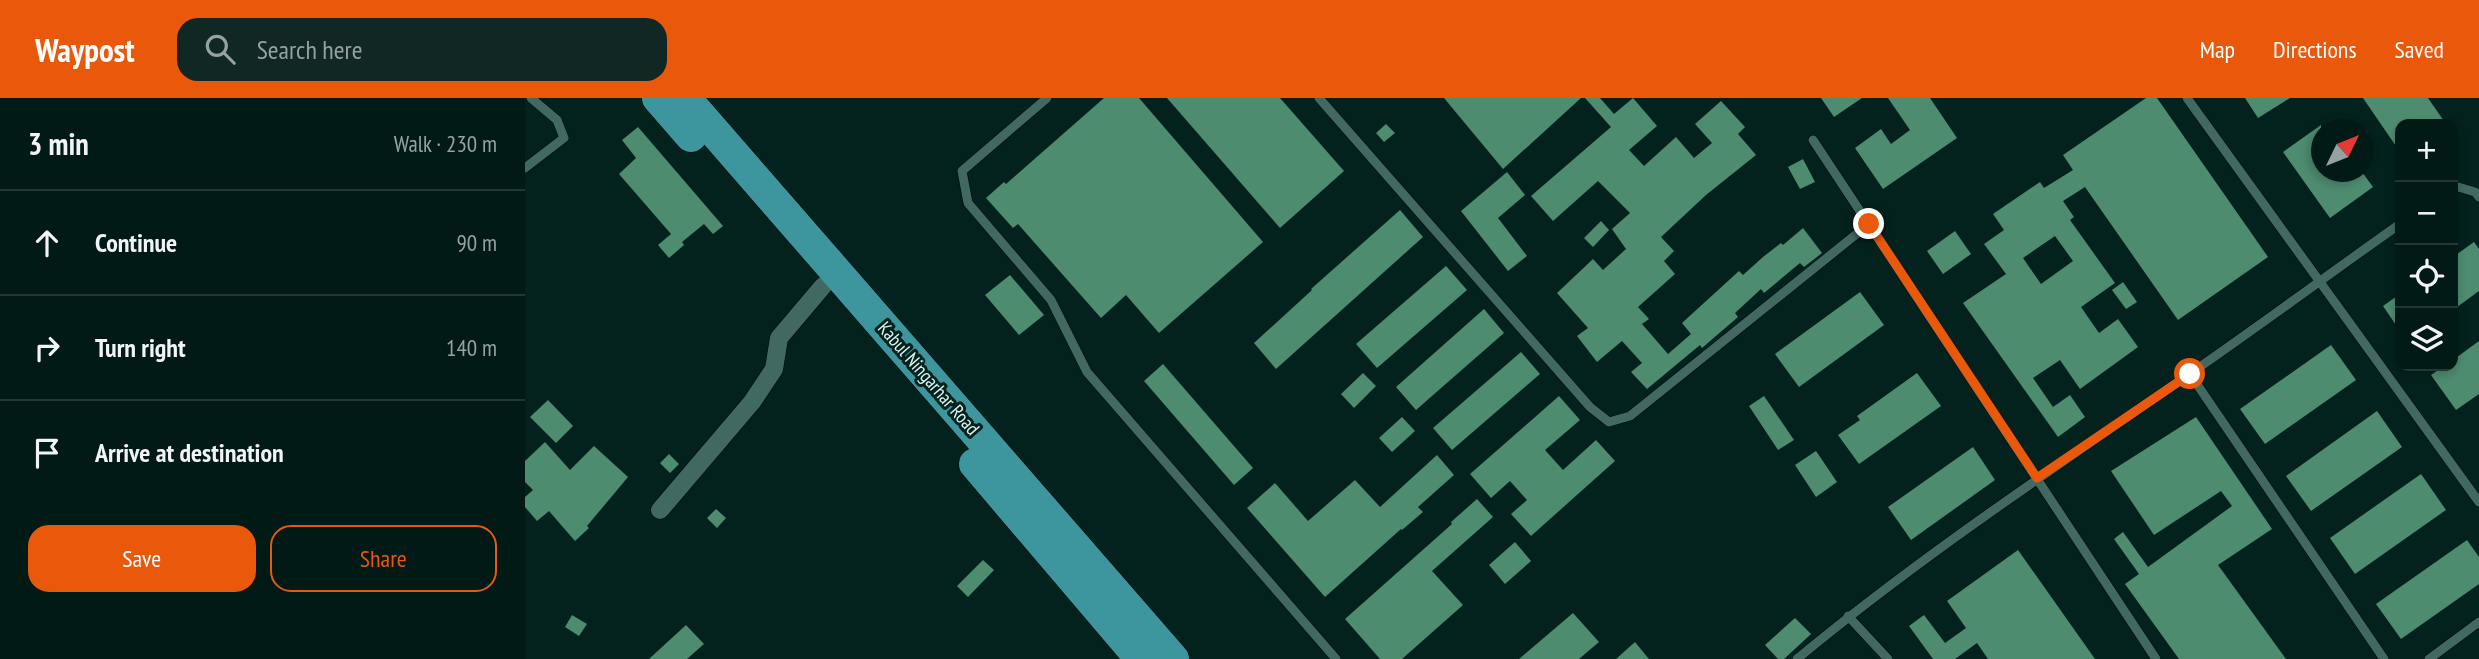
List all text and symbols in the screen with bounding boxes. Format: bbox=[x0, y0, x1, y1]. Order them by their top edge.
search box bbox=[177, 18, 667, 81]
text: Waypost bbox=[35, 28, 135, 71]
icon: search bbox=[201, 30, 239, 68]
text: Search here bbox=[257, 33, 362, 66]
text: Map bbox=[2200, 34, 2235, 65]
text: Directions bbox=[2273, 34, 2357, 65]
text: Saved bbox=[2395, 34, 2444, 65]
north arrow bbox=[2311, 119, 2374, 182]
map controls bbox=[2395, 119, 2458, 371]
button: + bbox=[2395, 119, 2458, 182]
text: 3 min bbox=[28, 124, 89, 163]
text: Walk · 230 m bbox=[394, 129, 497, 158]
button: − bbox=[2395, 182, 2458, 245]
route end bbox=[1853, 208, 1884, 239]
icon: ahead bbox=[28, 224, 66, 262]
text: Continue bbox=[95, 226, 177, 259]
text: 90 m bbox=[456, 228, 497, 257]
button: locate bbox=[2395, 245, 2458, 308]
button: layers bbox=[2395, 308, 2458, 371]
street label: Kabul Ningarhar Road bbox=[873, 316, 985, 440]
icon: right bbox=[28, 329, 66, 367]
text: Turn right bbox=[95, 331, 186, 364]
text: 140 m bbox=[446, 333, 497, 362]
route start bbox=[2174, 358, 2205, 389]
icon: arrive bbox=[28, 434, 66, 472]
text: Arrive at destination bbox=[95, 436, 284, 469]
button: Save bbox=[28, 525, 256, 592]
button: Share bbox=[270, 525, 497, 592]

